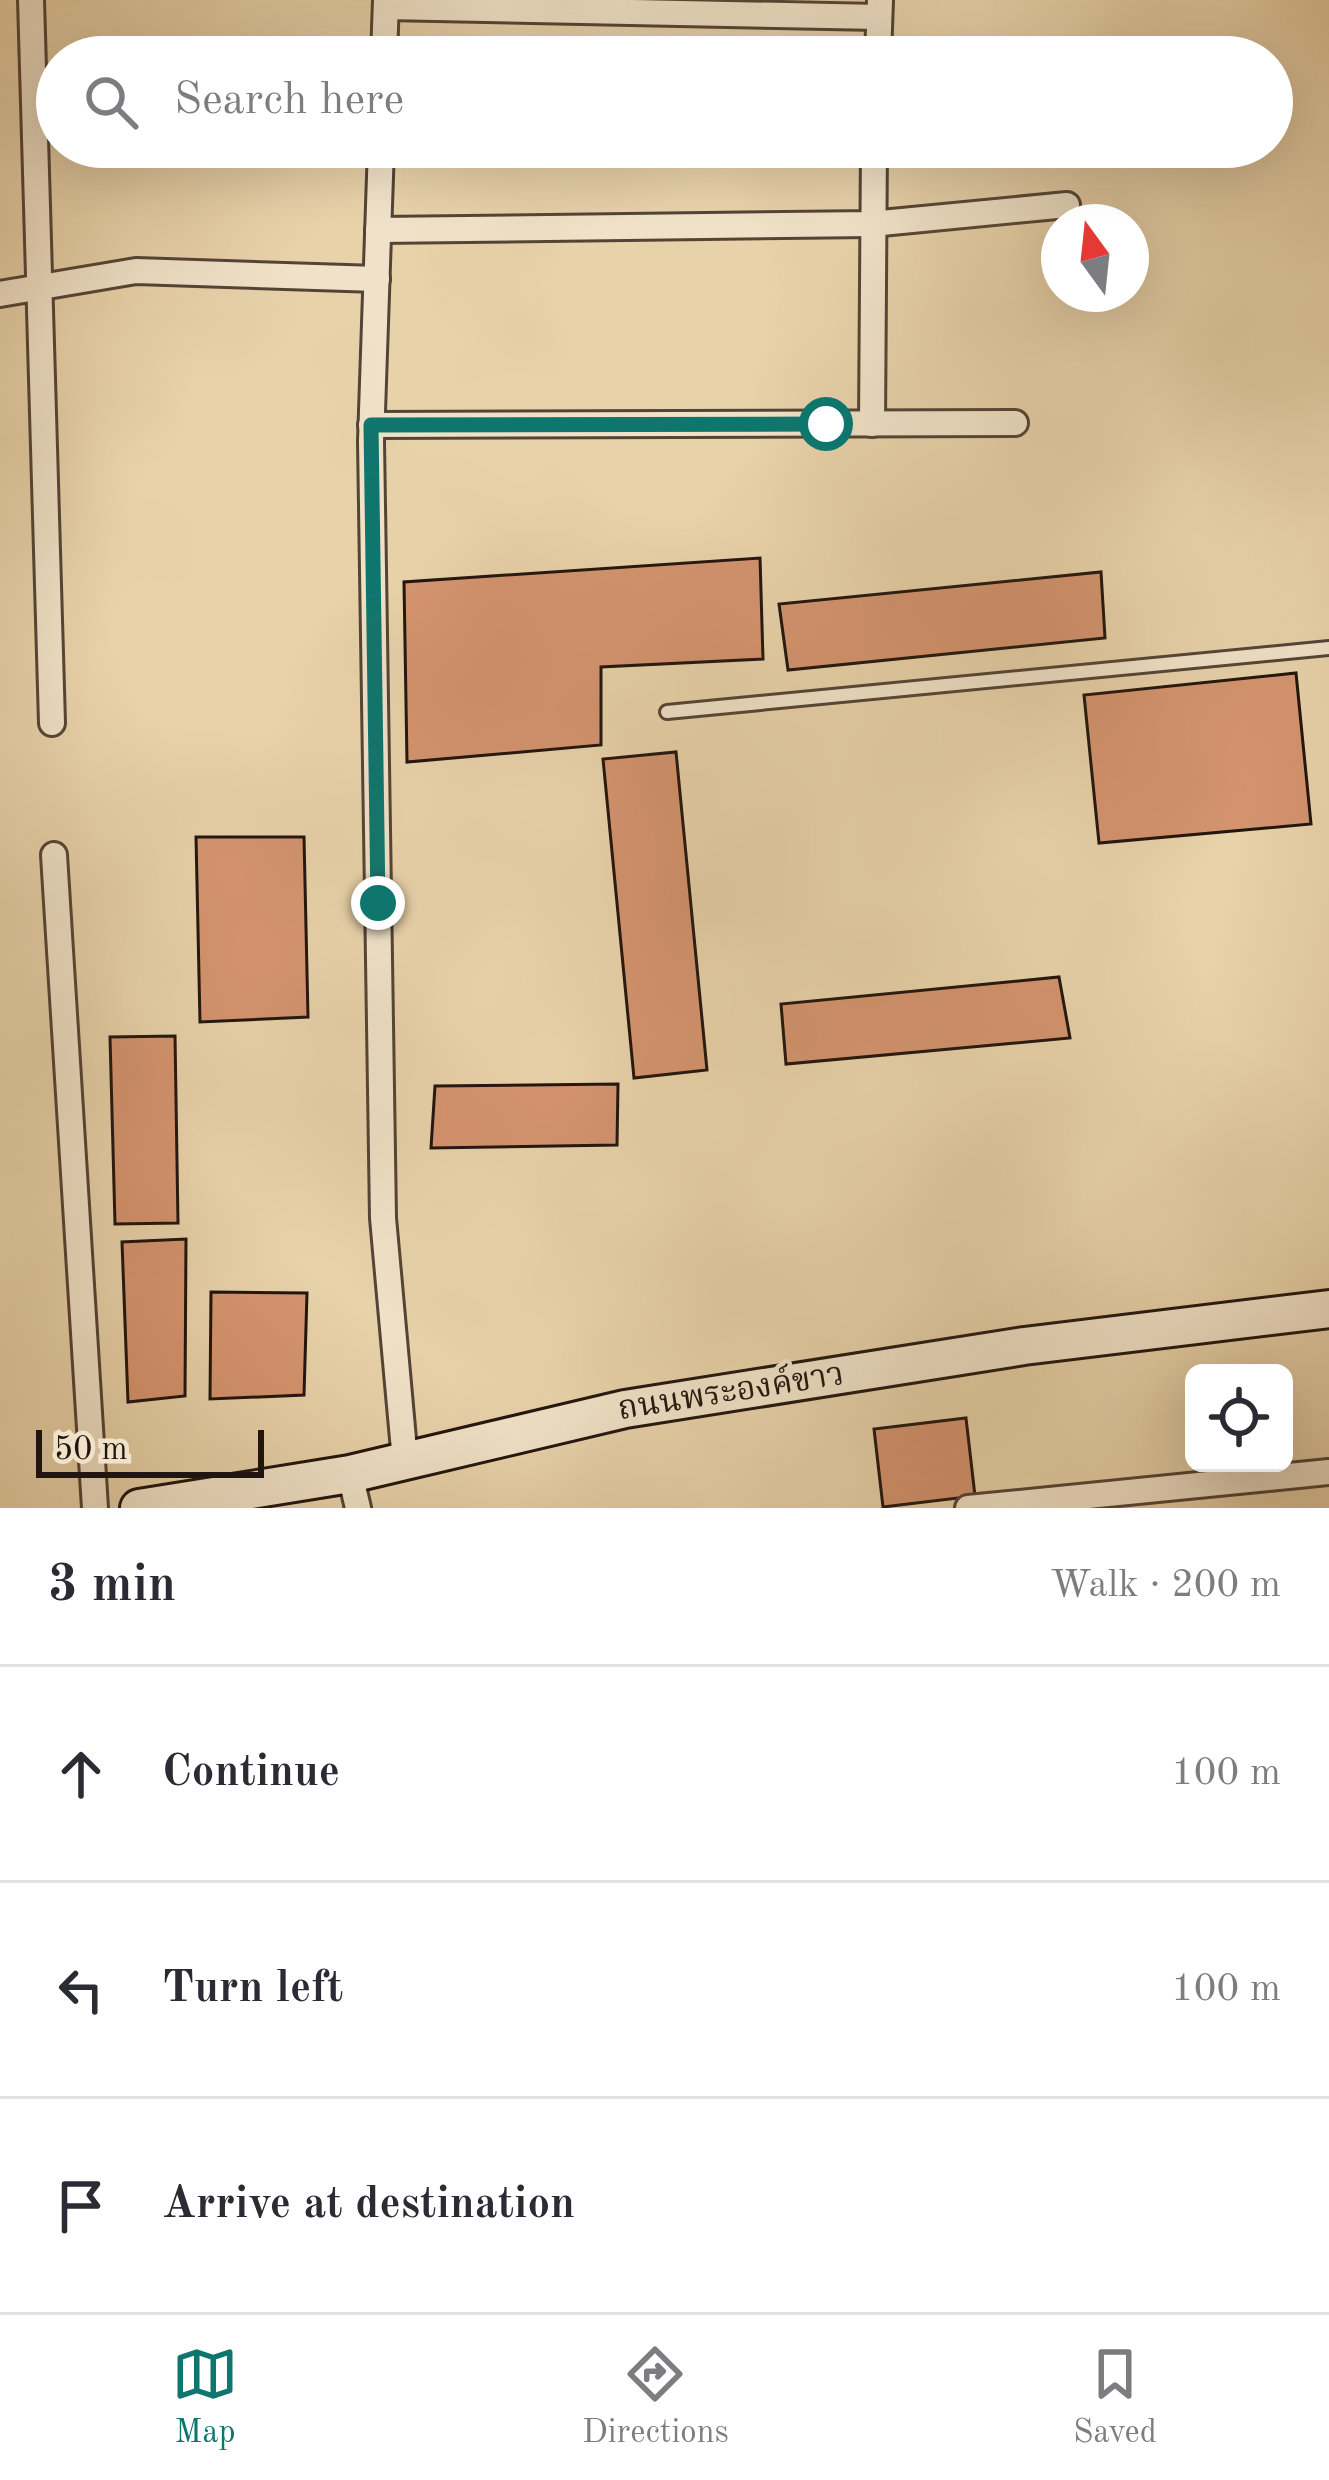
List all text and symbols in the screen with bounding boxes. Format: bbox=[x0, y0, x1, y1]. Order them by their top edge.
search box bbox=[36, 36, 1293, 168]
icon: search bbox=[78, 69, 144, 135]
text: Search here bbox=[174, 79, 404, 124]
north arrow bbox=[1041, 204, 1149, 312]
route start bbox=[799, 397, 853, 451]
route end bbox=[351, 876, 405, 930]
street label: ถนนพระองค์ขาว bbox=[615, 1354, 846, 1427]
map controls bbox=[1185, 1364, 1293, 1472]
button: locate bbox=[1185, 1364, 1293, 1472]
scale bar bbox=[36, 1424, 264, 1477]
text: 50 m bbox=[54, 1434, 128, 1467]
text: 3 min bbox=[48, 1561, 176, 1612]
text: Walk · 200 m bbox=[1050, 1566, 1281, 1605]
icon: ahead bbox=[48, 1741, 114, 1807]
text: Continue bbox=[162, 1751, 340, 1796]
text: 100 m bbox=[1171, 1754, 1281, 1793]
icon: left bbox=[48, 1957, 114, 2023]
text: Turn left bbox=[162, 1967, 343, 2012]
text: 100 m bbox=[1171, 1970, 1281, 2009]
icon: arrive bbox=[48, 2173, 114, 2239]
text: Arrive at destination bbox=[162, 2183, 575, 2228]
tab: Map bbox=[172, 2341, 238, 2454]
tab: Directions bbox=[582, 2341, 729, 2454]
tab: Saved bbox=[1073, 2341, 1157, 2454]

